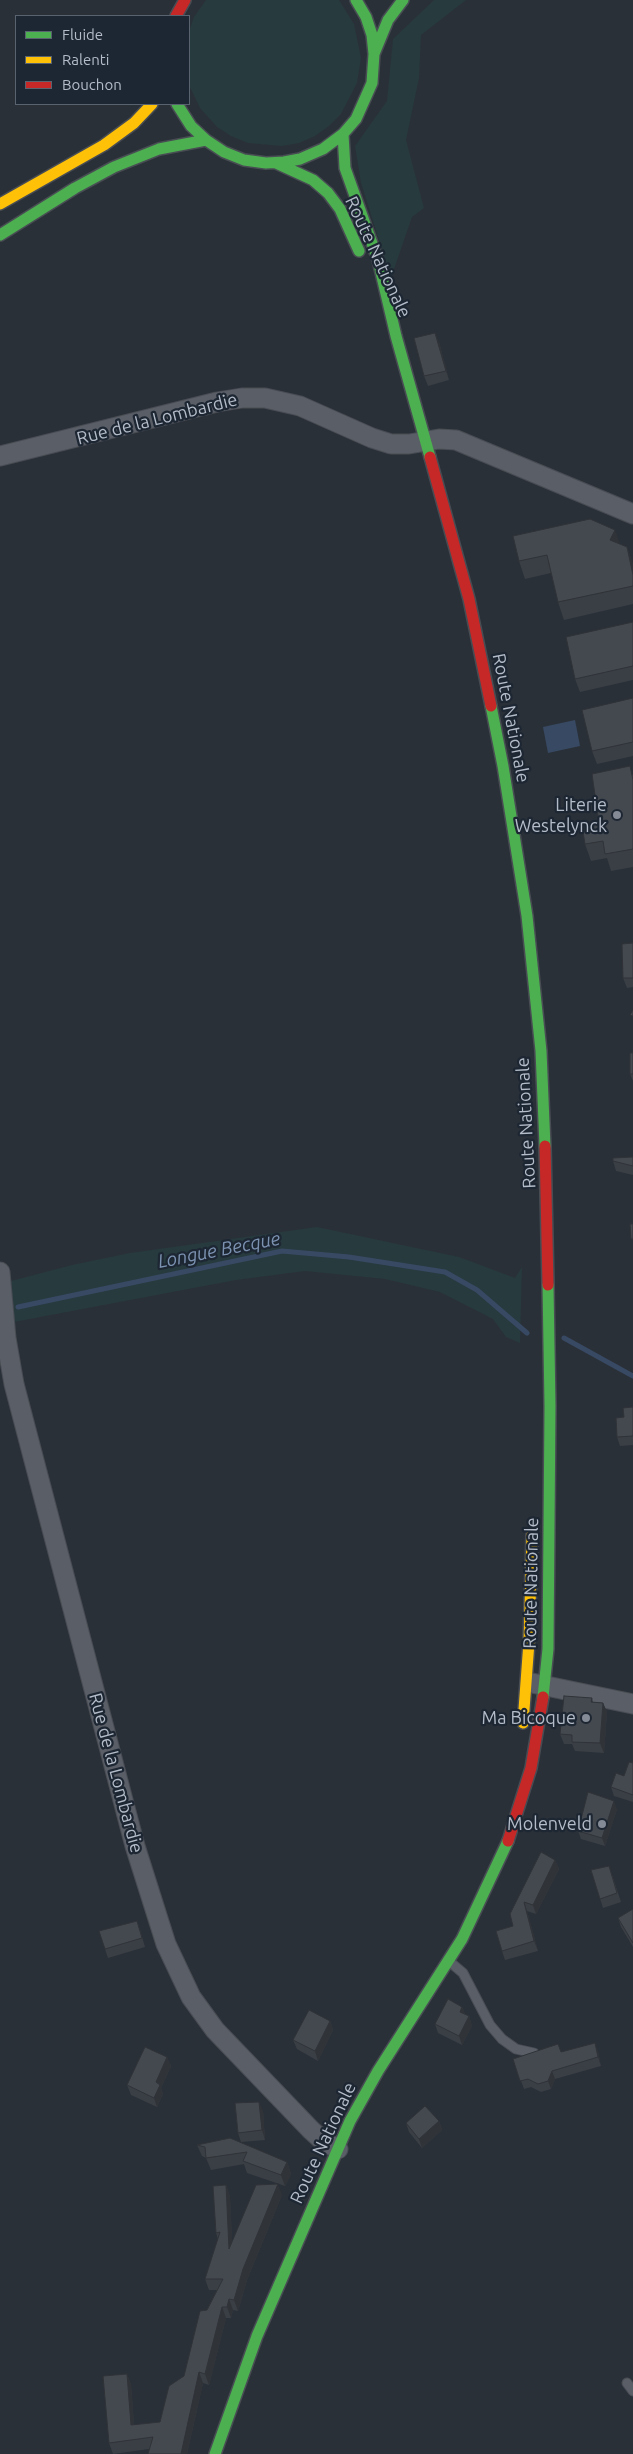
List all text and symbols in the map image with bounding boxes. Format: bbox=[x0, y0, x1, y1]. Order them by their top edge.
legend bbox=[15, 15, 190, 105]
text: Fluide bbox=[62, 26, 103, 43]
text: Ralenti bbox=[62, 51, 109, 68]
text: Bouchon bbox=[62, 76, 122, 93]
street label: Route Nationale bbox=[340, 193, 416, 321]
street label: Rue de la Lombardie bbox=[74, 389, 240, 449]
street label: Route Nationale bbox=[488, 651, 534, 785]
place label: Literie Westelynck bbox=[515, 794, 607, 836]
marker: Literie Westelynck bbox=[611, 809, 623, 821]
street label: Route Nationale bbox=[512, 1057, 540, 1189]
water label: Longue Becque bbox=[156, 1227, 282, 1273]
street label: Route Nationale bbox=[519, 1517, 543, 1649]
street label: Rue de la Lombardie bbox=[84, 1691, 148, 1855]
place label: Ma Bicoque bbox=[482, 1707, 576, 1729]
marker: Ma Bicoque bbox=[580, 1712, 592, 1724]
place label: Molenveld bbox=[507, 1813, 592, 1835]
marker: Molenveld bbox=[596, 1818, 608, 1830]
street label: Route Nationale bbox=[285, 2079, 361, 2207]

